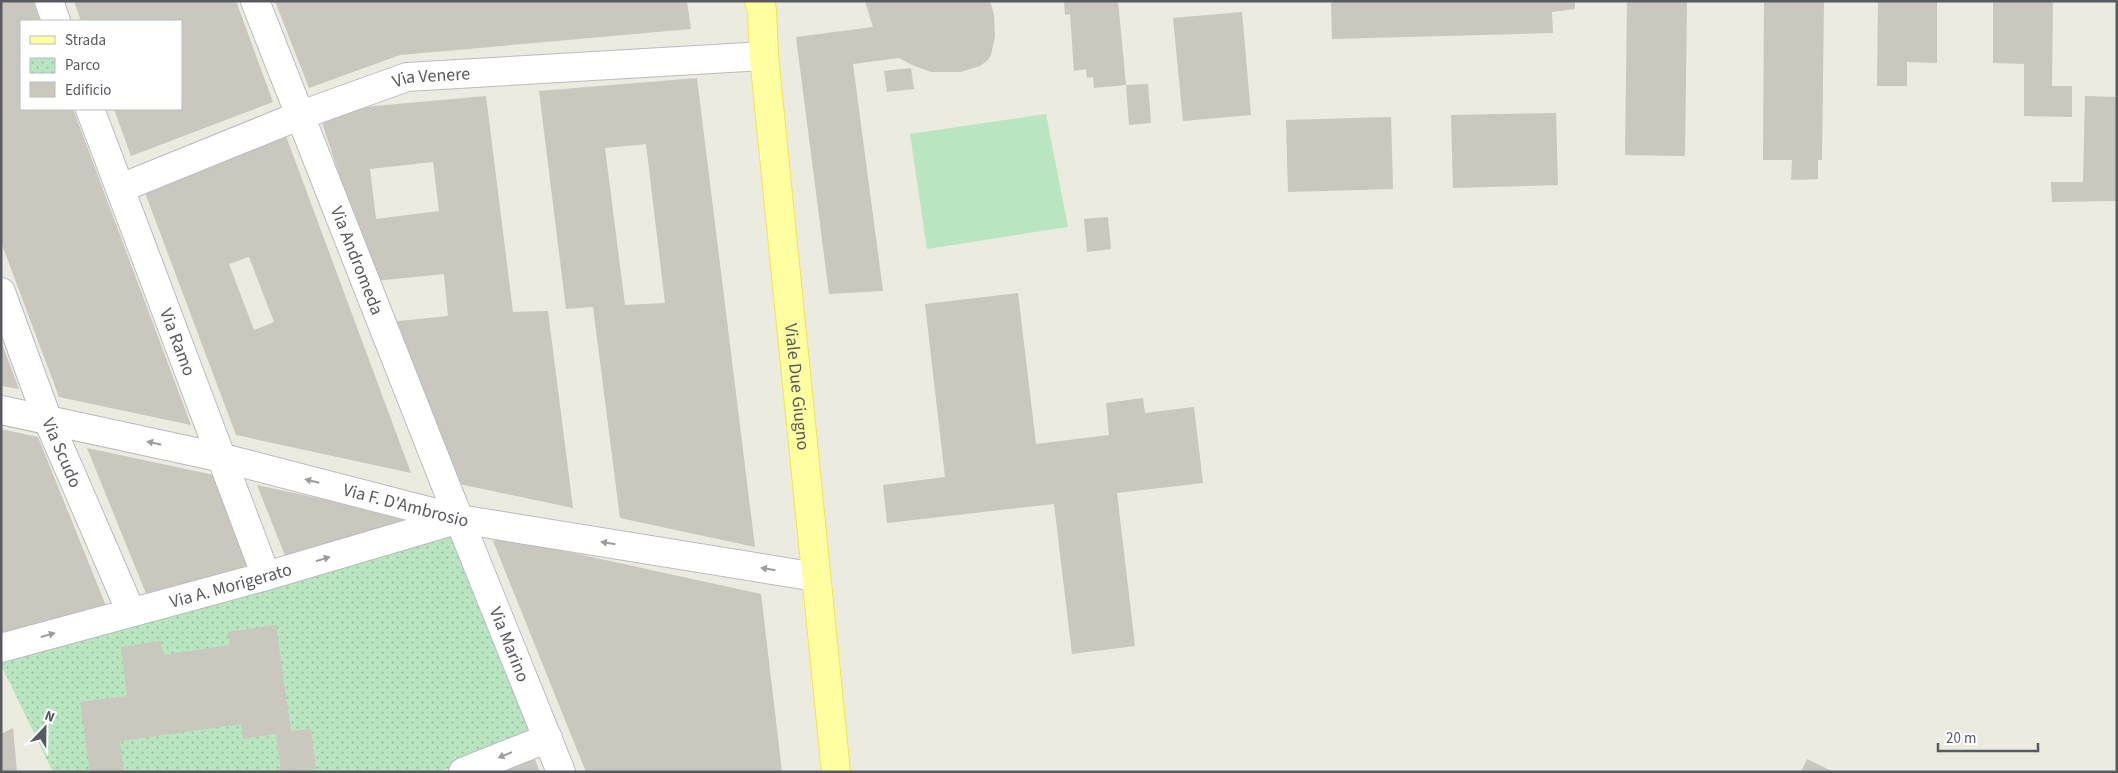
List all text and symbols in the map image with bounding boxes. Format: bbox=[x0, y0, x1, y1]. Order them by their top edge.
legend bbox=[20, 20, 182, 110]
text: Strada bbox=[65, 30, 106, 51]
text: Parco bbox=[65, 55, 100, 76]
street label: Via Venere bbox=[389, 61, 471, 94]
text: Edificio bbox=[65, 80, 112, 101]
street label: Via Andromeda bbox=[324, 203, 389, 319]
street label: Via Ramo bbox=[153, 305, 201, 380]
street label: Viale Due Giugno bbox=[778, 322, 816, 451]
street label: Via Scudo bbox=[35, 414, 88, 492]
one-way arrow bbox=[146, 439, 161, 447]
one-way arrow bbox=[304, 477, 319, 485]
street label: Via F. D'Ambrosio bbox=[340, 478, 470, 533]
one-way arrow bbox=[599, 539, 615, 547]
one-way arrow bbox=[315, 554, 330, 562]
street label: Via A. Morigerato bbox=[167, 557, 295, 615]
one-way arrow bbox=[760, 565, 776, 573]
street label: Via Marino bbox=[483, 603, 535, 686]
one-way arrow bbox=[41, 631, 56, 639]
north arrow bbox=[20, 703, 70, 753]
text: N bbox=[41, 706, 58, 728]
scale bar bbox=[1938, 720, 2038, 752]
text: 20 m bbox=[1946, 728, 1976, 749]
one-way arrow bbox=[498, 752, 513, 759]

